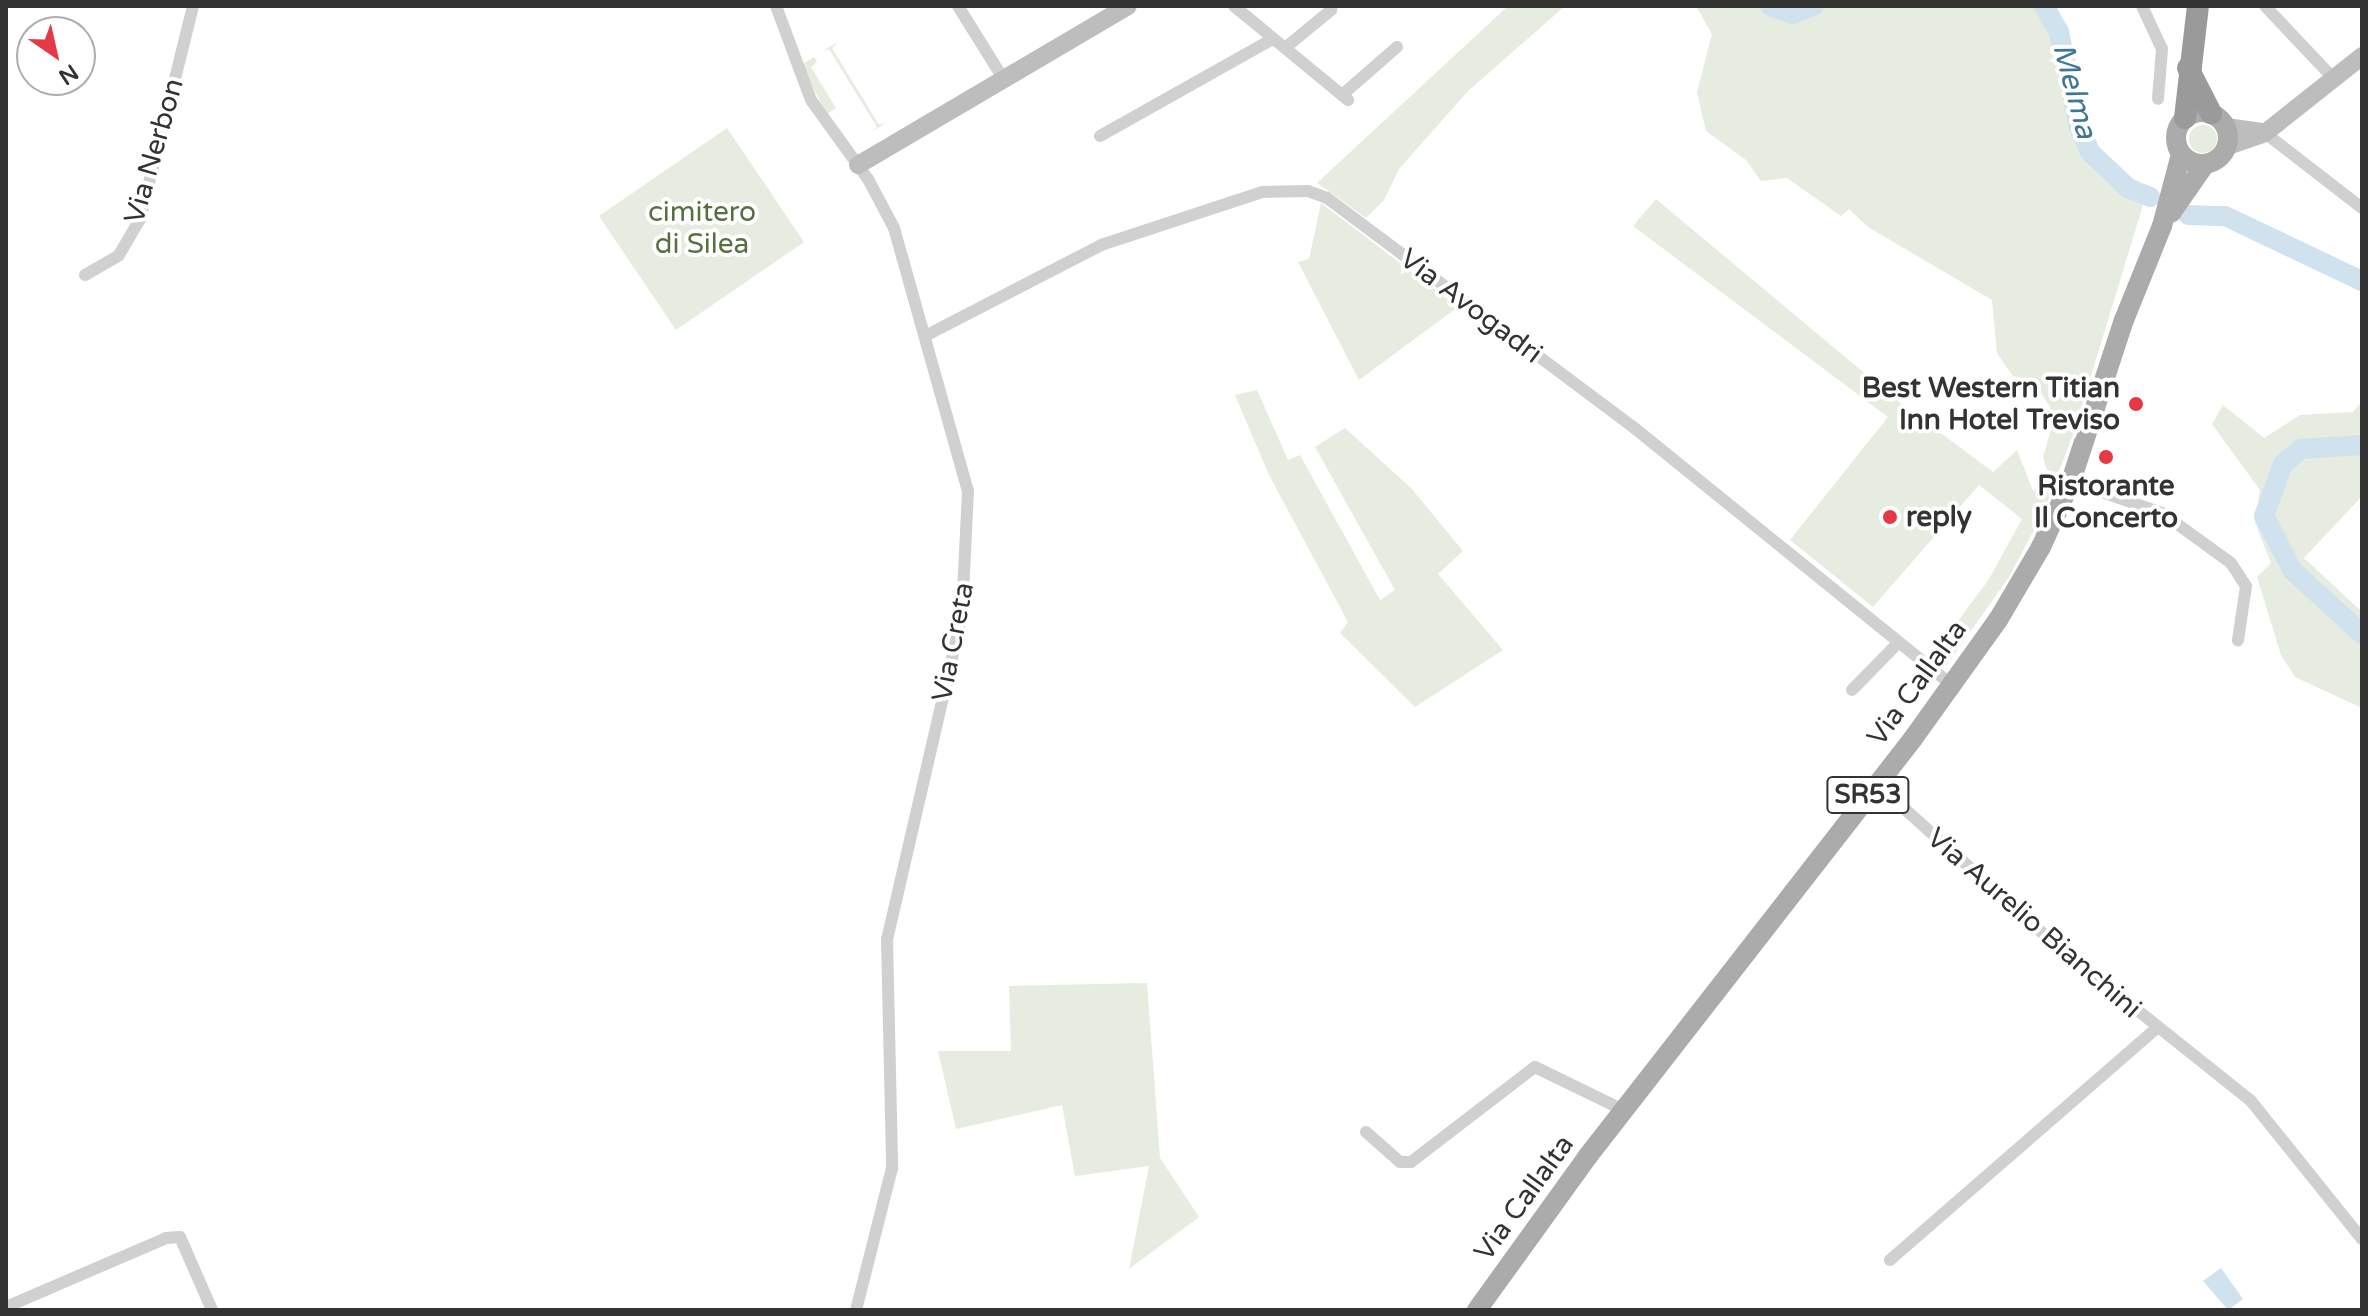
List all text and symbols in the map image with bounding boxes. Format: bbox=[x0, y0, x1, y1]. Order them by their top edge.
north arrow bbox=[16, 16, 96, 96]
water label: Melma bbox=[2044, 39, 2104, 143]
text: N bbox=[54, 59, 83, 90]
street label: Via Nerbon bbox=[117, 74, 191, 228]
park label: cimitero di Silea bbox=[648, 195, 756, 261]
street label: Via Avogadri bbox=[1393, 242, 1549, 370]
place label: Best Western Titian Inn Hotel Treviso bbox=[1862, 371, 2120, 437]
marker: Best Western Titian Inn Hotel Treviso bbox=[2127, 395, 2145, 413]
marker: Ristorante Il Concerto bbox=[2097, 448, 2115, 466]
place label: Ristorante Il Concerto bbox=[2034, 469, 2178, 535]
place label: reply bbox=[1906, 500, 1972, 534]
marker: reply bbox=[1881, 508, 1899, 526]
street label: Via Creta bbox=[925, 579, 981, 705]
street label: Via Callalta bbox=[1860, 613, 1974, 753]
road number: SR53 bbox=[1826, 773, 1910, 817]
street label: Via Aurelio Bianchini bbox=[1920, 821, 2148, 1025]
street label: Via Callalta bbox=[1467, 1128, 1581, 1268]

